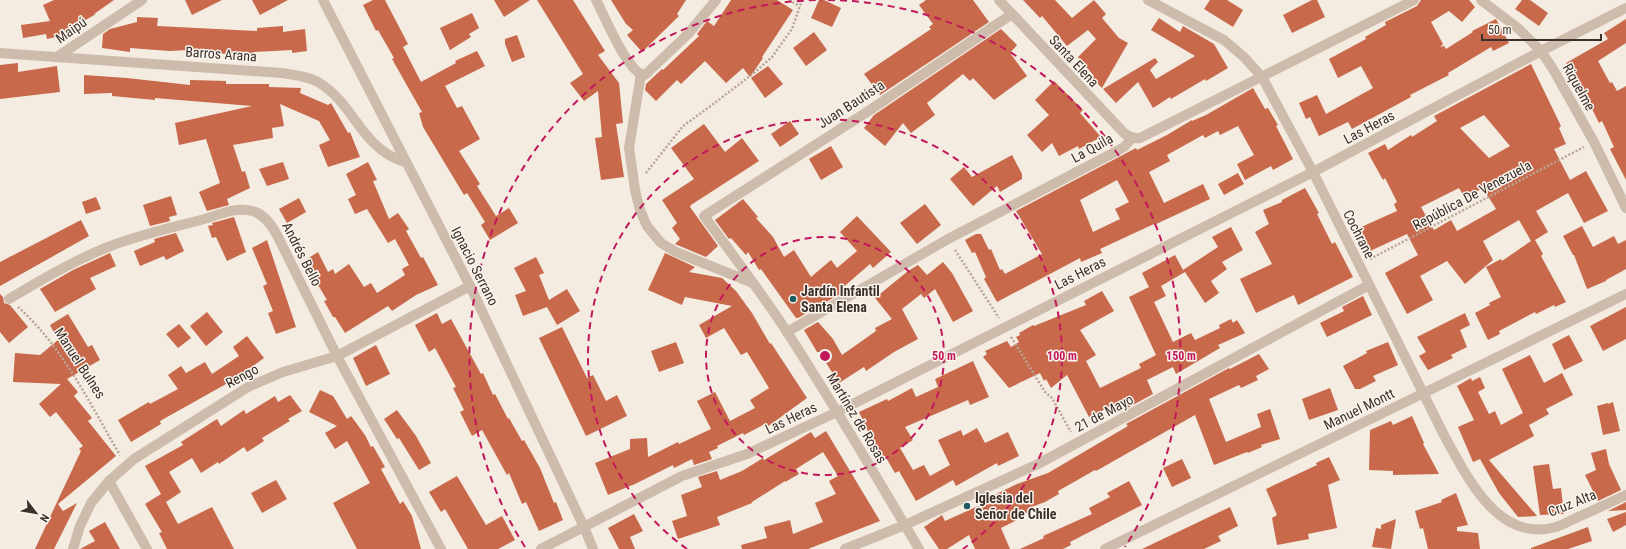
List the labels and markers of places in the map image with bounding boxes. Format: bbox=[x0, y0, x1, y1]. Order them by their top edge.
place label: Jardín Infantil Santa Elena bbox=[801, 283, 880, 315]
marker: Jardín Infantil Santa Elena bbox=[788, 294, 798, 304]
centre of rings bbox=[818, 349, 832, 363]
place label: Iglesia del Señor de Chile bbox=[975, 490, 1057, 522]
marker: Iglesia del Señor de Chile bbox=[962, 501, 972, 511]

